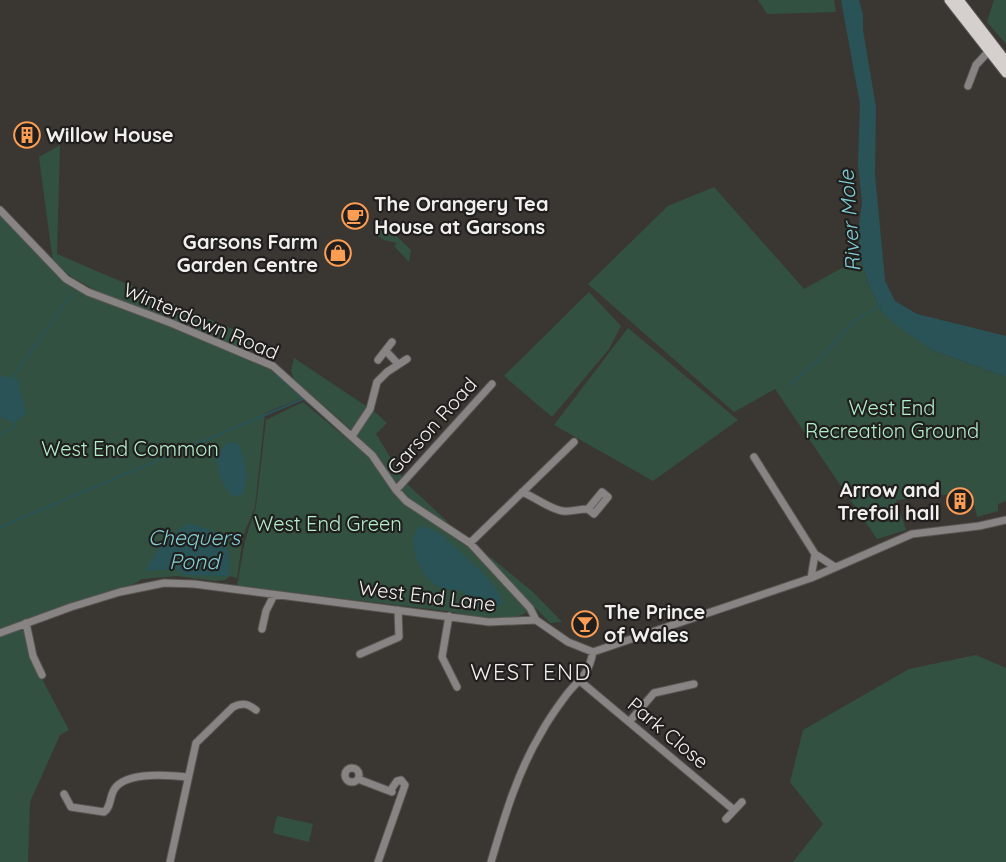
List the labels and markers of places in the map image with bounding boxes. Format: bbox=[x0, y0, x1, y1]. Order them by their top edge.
building icon: Willow House bbox=[12, 120, 42, 150]
place label: Willow House bbox=[46, 122, 174, 147]
place label: The Orangery Tea House at Garsons bbox=[374, 191, 548, 239]
cafe icon: The Orangery Tea House at Garsons bbox=[340, 201, 370, 231]
place label: Garsons Farm Garden Centre bbox=[177, 229, 318, 277]
shop icon: Garsons Farm Garden Centre bbox=[323, 238, 353, 268]
place label: Arrow and Trefoil hall bbox=[837, 477, 940, 525]
building icon: Arrow and Trefoil hall bbox=[945, 486, 975, 516]
place label: The Prince of Wales bbox=[604, 599, 705, 647]
bar icon: The Prince of Wales bbox=[570, 609, 600, 639]

